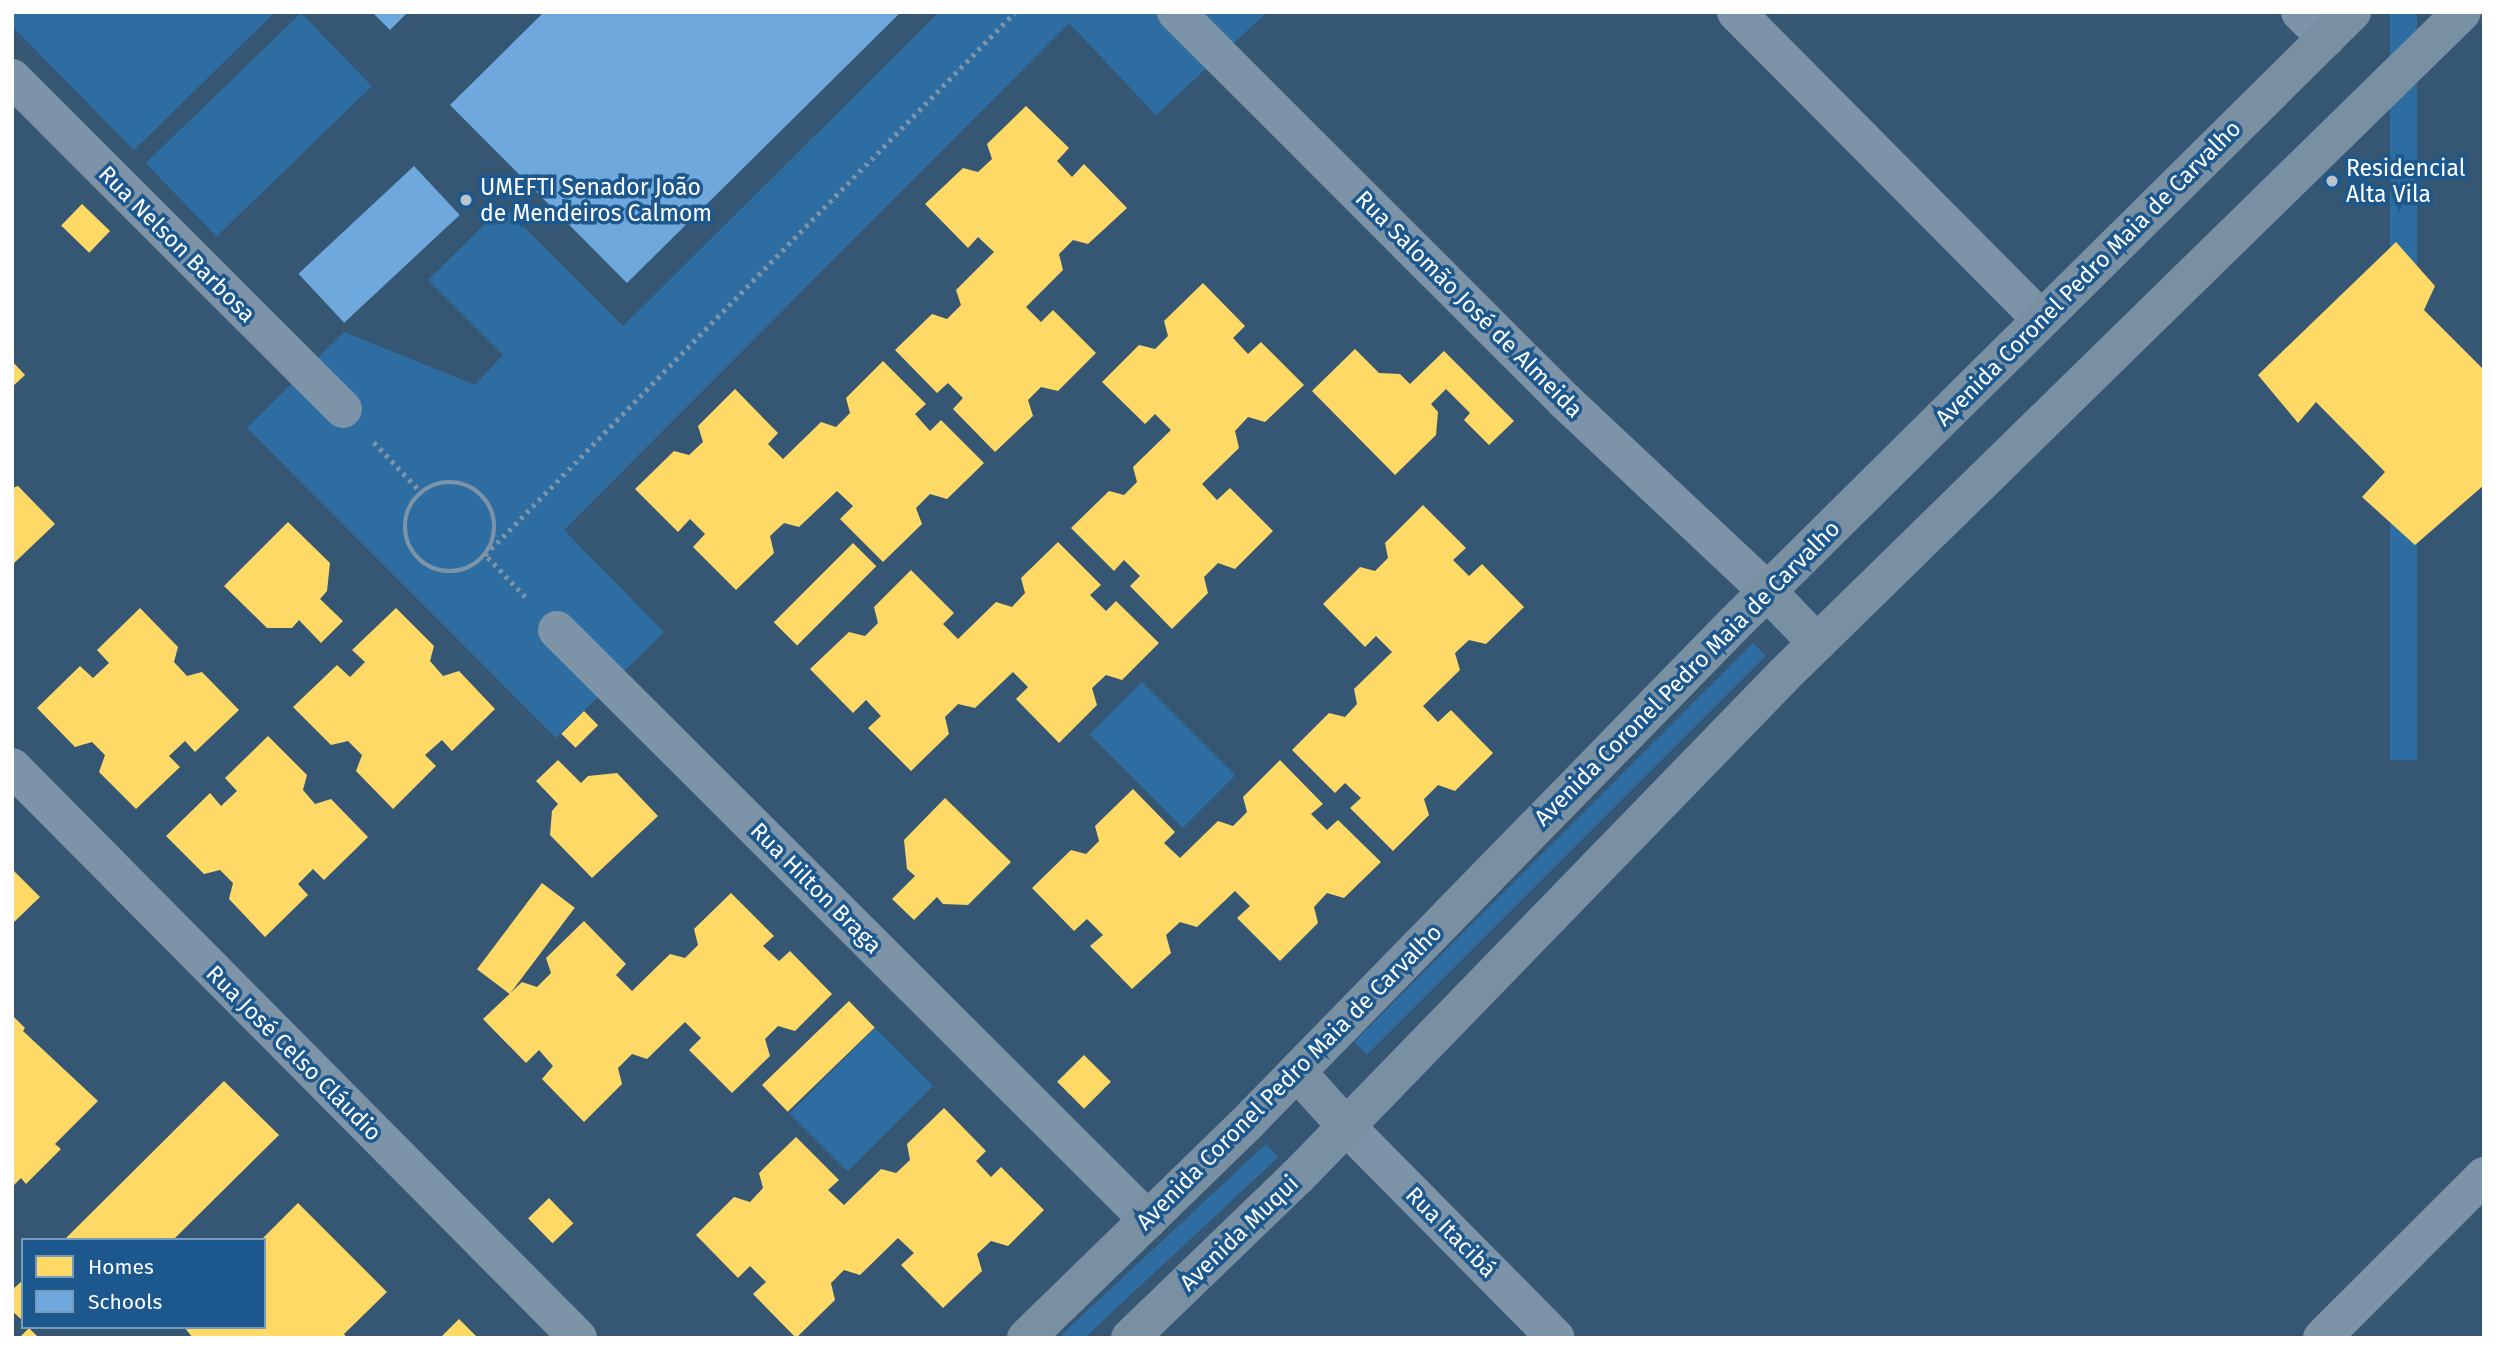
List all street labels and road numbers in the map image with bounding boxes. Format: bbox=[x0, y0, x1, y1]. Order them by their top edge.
street label: Avenida Coronel Pedro Maia de Carvalho bbox=[1929, 114, 2247, 432]
street label: Rua Nelson Barbosa bbox=[93, 160, 261, 328]
street label: Rua Salomão José de Almeida bbox=[1350, 185, 1588, 423]
street label: Avenida Coronel Pedro Maia de Carvalho bbox=[1528, 514, 1846, 832]
street label: Rua Hilton Braga bbox=[745, 817, 887, 959]
street label: Avenida Coronel Pedro Maia de Carvalho bbox=[1130, 918, 1448, 1236]
street label: Rua José Celso Cláudio bbox=[201, 960, 387, 1146]
street label: Avenida Muqui bbox=[1174, 1170, 1304, 1296]
street label: Rua Itacibá bbox=[1400, 1181, 1502, 1283]

